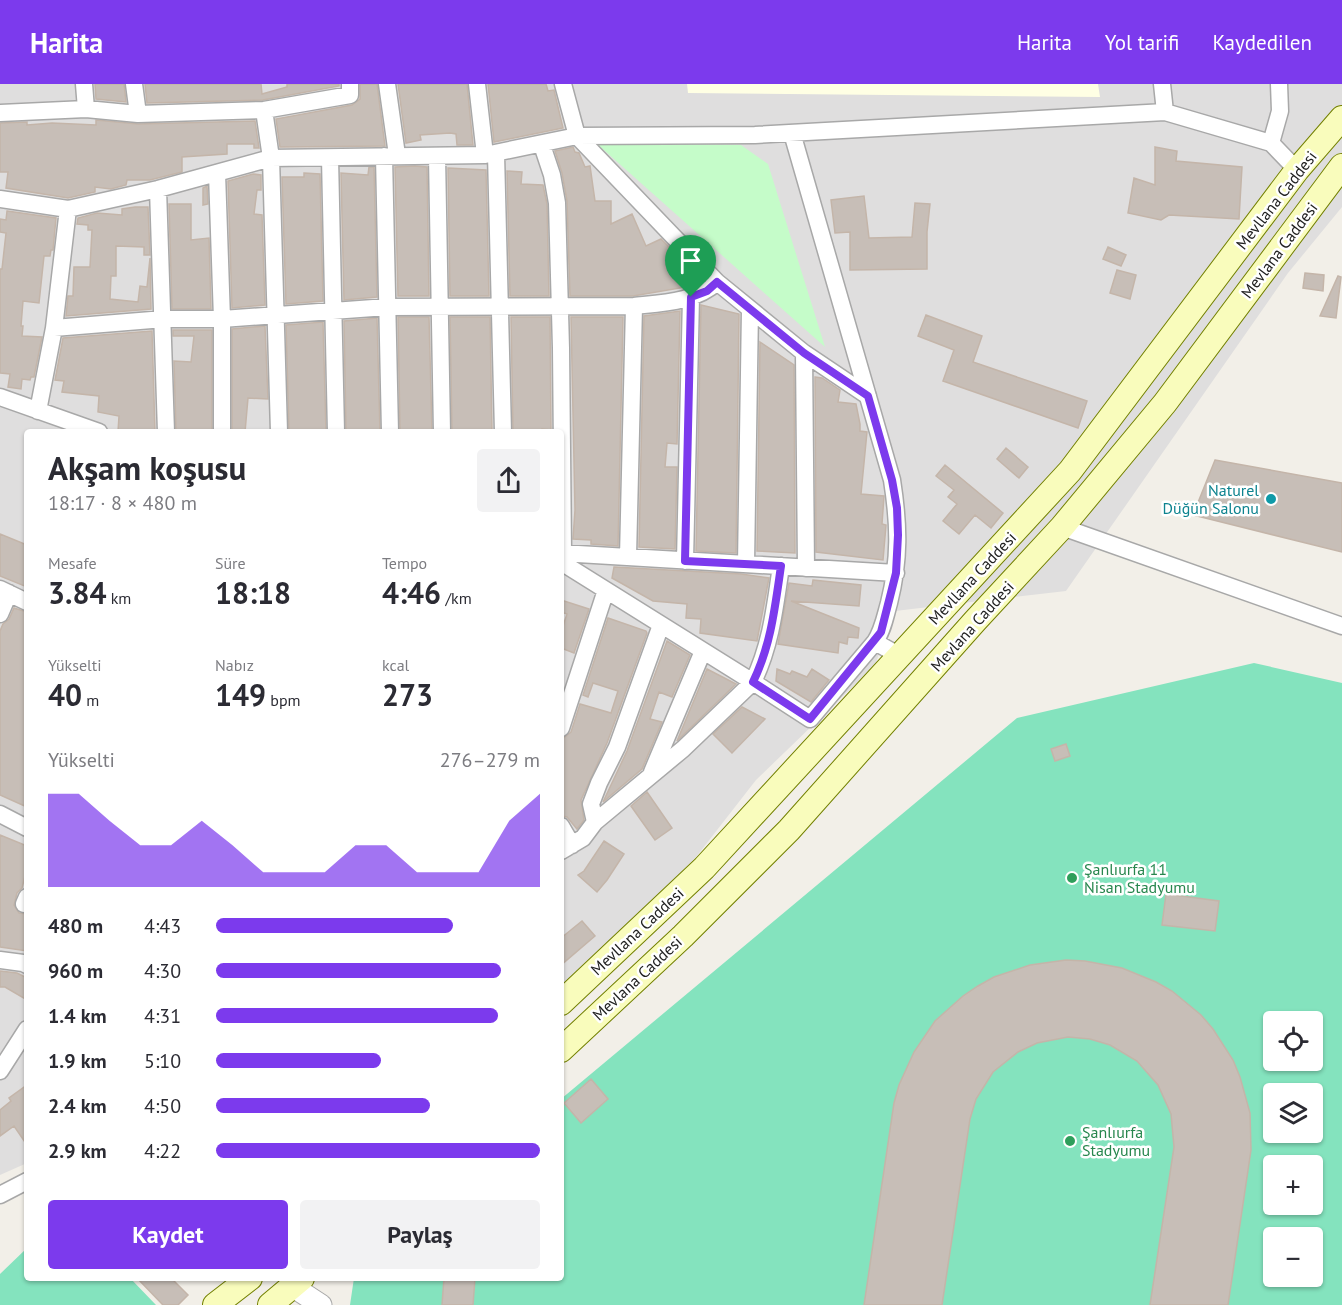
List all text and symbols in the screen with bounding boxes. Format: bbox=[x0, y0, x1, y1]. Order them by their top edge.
text: Harita bbox=[30, 24, 103, 61]
text: Harita bbox=[1017, 29, 1072, 56]
text: Yol tarifi bbox=[1105, 29, 1179, 56]
text: Kaydedilen bbox=[1212, 29, 1312, 56]
street label: Mevllana Caddesi bbox=[1231, 147, 1321, 253]
street label: Mevlana Caddesi bbox=[1236, 198, 1322, 302]
pin bbox=[665, 235, 716, 297]
icon: arrive bbox=[674, 244, 707, 277]
text: Akşam koşusu bbox=[48, 446, 246, 489]
button: share bbox=[477, 449, 540, 512]
place label: Naturel Düğün Salonu bbox=[1163, 480, 1259, 518]
text: 18:17 · 8 × 480 m bbox=[48, 490, 197, 516]
marker: Naturel Düğün Salonu bbox=[1264, 492, 1278, 506]
street label: Mevllana Caddesi bbox=[924, 527, 1020, 629]
text: Mesafe bbox=[48, 553, 97, 573]
text: Süre bbox=[215, 553, 246, 573]
text: Tempo bbox=[382, 553, 427, 573]
text: 3.84 bbox=[48, 573, 106, 612]
text: 18:18 bbox=[215, 573, 291, 612]
text: 4:46 bbox=[382, 573, 441, 612]
street label: Mevlana Caddesi bbox=[926, 577, 1018, 675]
text: km bbox=[106, 588, 131, 608]
text: /km bbox=[441, 588, 472, 608]
text: Yükselti bbox=[48, 655, 101, 675]
text: Nabız bbox=[215, 655, 254, 675]
text: kcal bbox=[382, 655, 409, 675]
text: 40 bbox=[48, 675, 82, 714]
text: 149 bbox=[215, 675, 266, 714]
text: 273 bbox=[382, 675, 433, 714]
text: m bbox=[82, 690, 99, 710]
text: bpm bbox=[266, 690, 301, 710]
text: Yükselti bbox=[48, 747, 115, 773]
text: 276–279 m bbox=[440, 747, 540, 773]
place label: Şanlıurfa 11 Nisan Stadyumu bbox=[1084, 859, 1195, 897]
marker: Şanlıurfa 11 Nisan Stadyumu bbox=[1065, 871, 1079, 885]
street label: Mevllana Caddesi bbox=[586, 883, 688, 979]
text: 480 m bbox=[48, 913, 103, 939]
text: 4:43 bbox=[144, 913, 181, 939]
street label: Mevlana Caddesi bbox=[588, 932, 686, 1024]
text: 960 m bbox=[48, 958, 103, 984]
text: 4:30 bbox=[144, 958, 181, 984]
text: 1.4 km bbox=[48, 1003, 107, 1029]
text: 4:31 bbox=[144, 1003, 181, 1029]
map controls bbox=[1263, 1011, 1323, 1287]
button: locate bbox=[1263, 1011, 1323, 1071]
text: 1.9 km bbox=[48, 1048, 107, 1074]
text: 5:10 bbox=[144, 1048, 181, 1074]
button: layers bbox=[1263, 1083, 1323, 1143]
text: 2.4 km bbox=[48, 1093, 107, 1119]
text: 4:50 bbox=[144, 1093, 181, 1119]
place label: Şanlıurfa Stadyumu bbox=[1082, 1122, 1150, 1160]
marker: Şanlıurfa Stadyumu bbox=[1063, 1134, 1077, 1148]
text: 2.9 km bbox=[48, 1138, 107, 1164]
text: 4:22 bbox=[144, 1138, 181, 1164]
button: + bbox=[1263, 1155, 1323, 1215]
button: Kaydet bbox=[48, 1200, 288, 1269]
button: Paylaş bbox=[300, 1200, 540, 1269]
button: − bbox=[1263, 1227, 1323, 1287]

